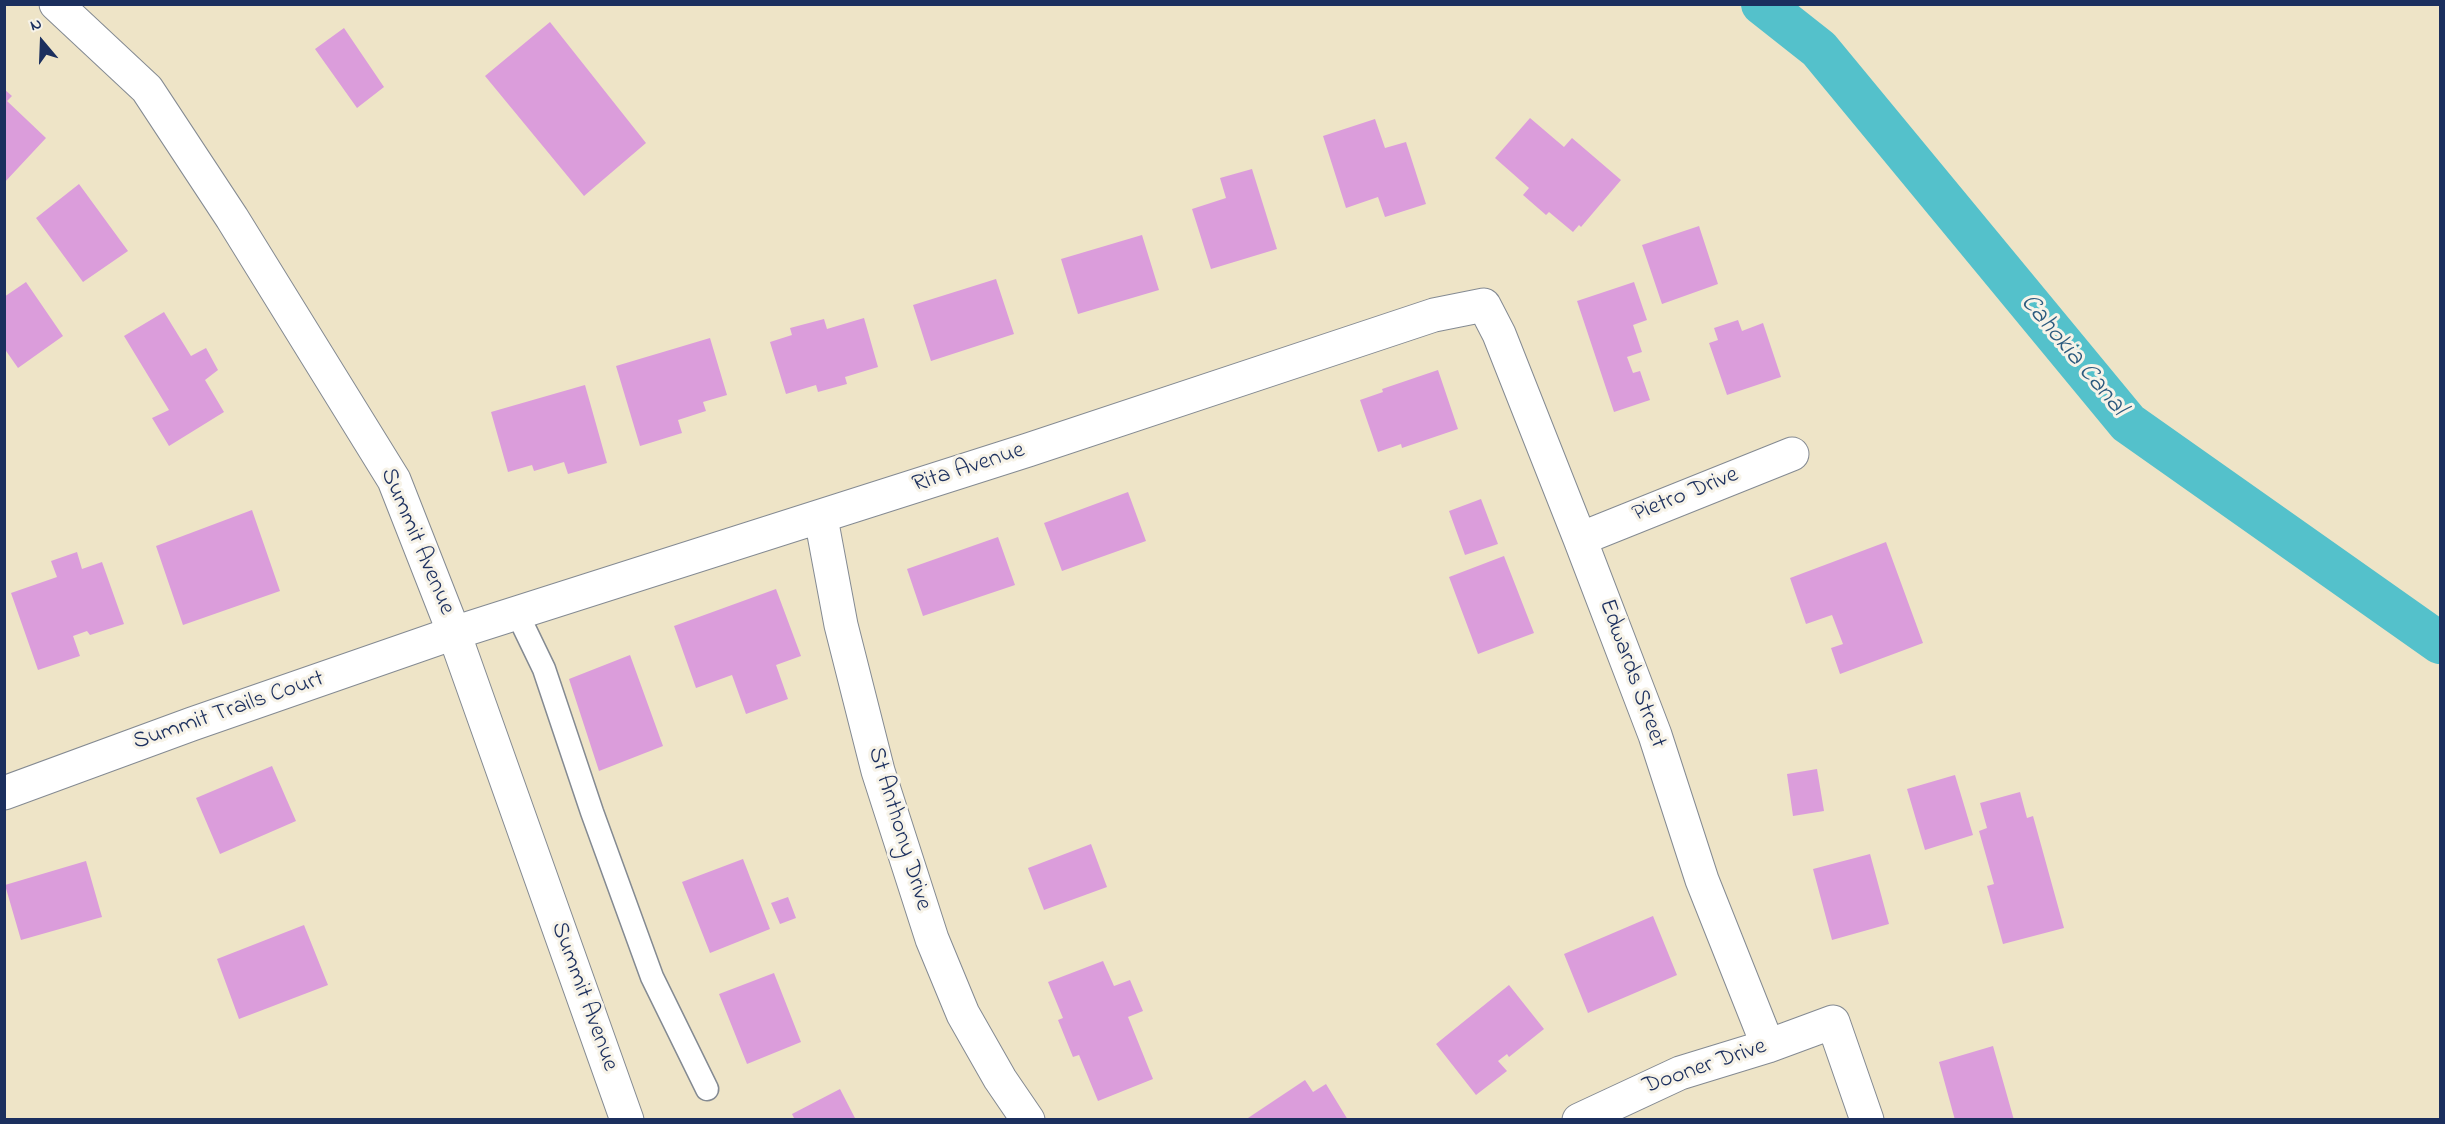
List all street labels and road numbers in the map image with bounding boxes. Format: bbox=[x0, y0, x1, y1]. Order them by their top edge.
street label: Rita Avenue bbox=[909, 437, 1029, 501]
street label: Pietro Drive bbox=[1629, 462, 1743, 530]
street label: Summit Avenue bbox=[372, 464, 460, 620]
street label: Edwards Street bbox=[1591, 596, 1671, 752]
street label: Summit Trails Court bbox=[130, 666, 328, 758]
street label: St Anthony Drive bbox=[859, 744, 937, 914]
street label: Summit Avenue bbox=[543, 919, 623, 1075]
street label: Dooner Drive bbox=[1639, 1033, 1771, 1103]

